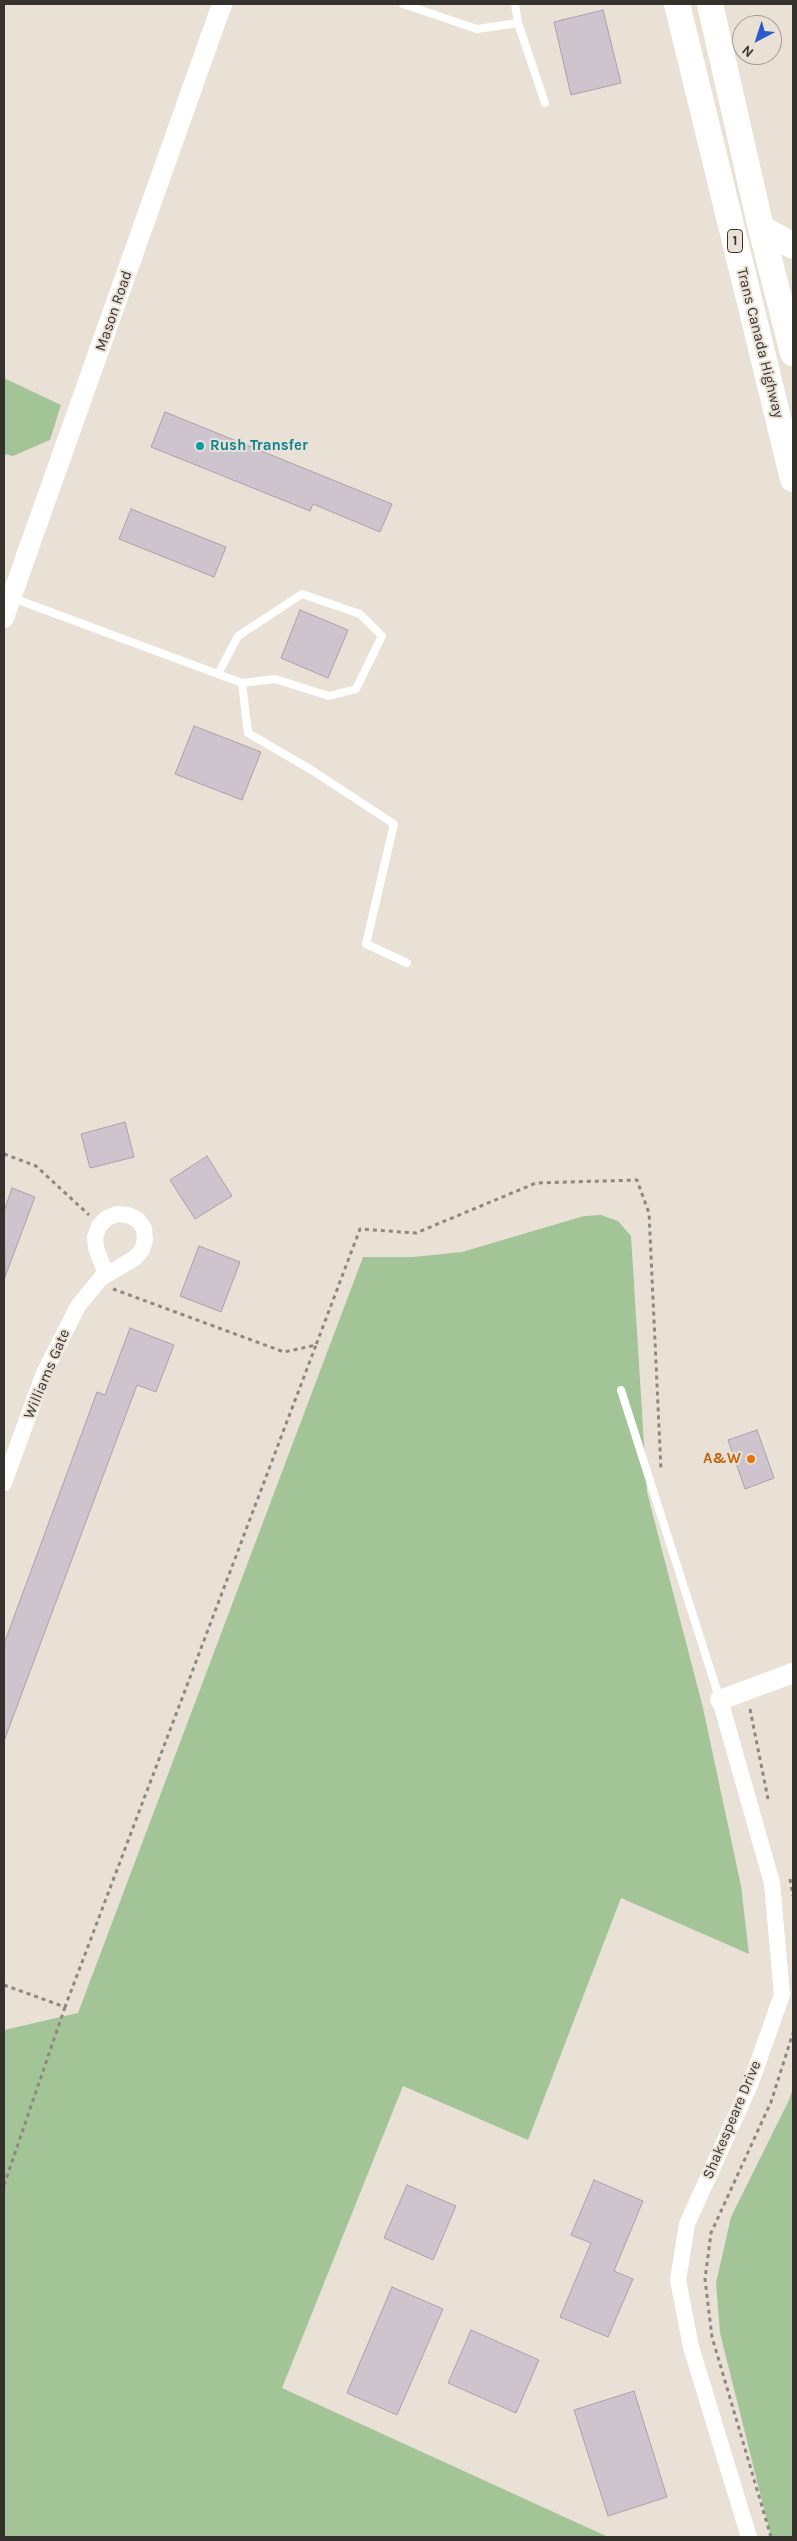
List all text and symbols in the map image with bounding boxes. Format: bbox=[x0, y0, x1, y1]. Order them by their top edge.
north arrow bbox=[732, 15, 782, 65]
text: N bbox=[738, 41, 757, 61]
road number: 1 bbox=[728, 230, 742, 252]
street label: Trans Canada Highway bbox=[733, 266, 787, 420]
street label: Mason Road bbox=[92, 268, 136, 354]
place label: Rush Transfer bbox=[210, 437, 308, 455]
marker: Rush Transfer bbox=[194, 440, 206, 452]
street label: Williams Gate bbox=[20, 1326, 74, 1422]
place label: A&W bbox=[703, 1450, 741, 1468]
marker: A&W bbox=[745, 1453, 757, 1465]
street label: Shakespeare Drive bbox=[699, 2058, 765, 2182]

